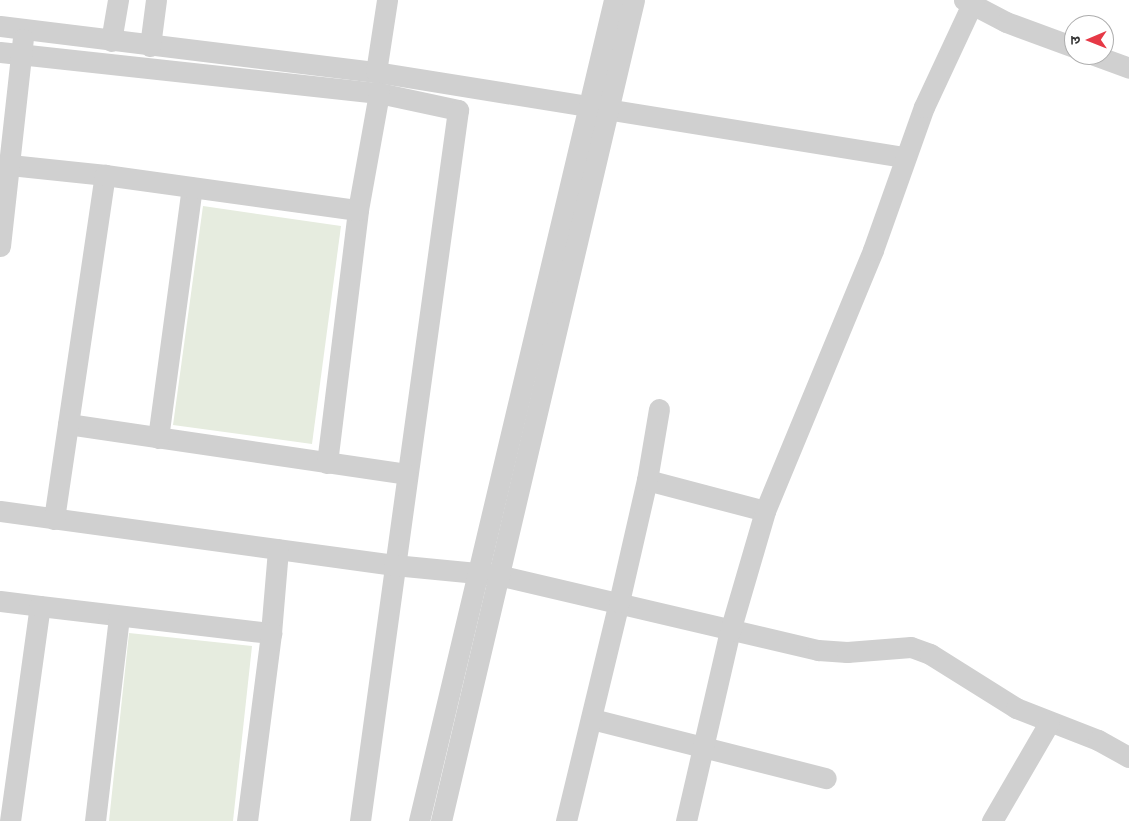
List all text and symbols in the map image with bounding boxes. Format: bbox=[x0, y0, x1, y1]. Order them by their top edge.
north arrow bbox=[1064, 15, 1114, 65]
text: उ bbox=[1066, 36, 1084, 45]

